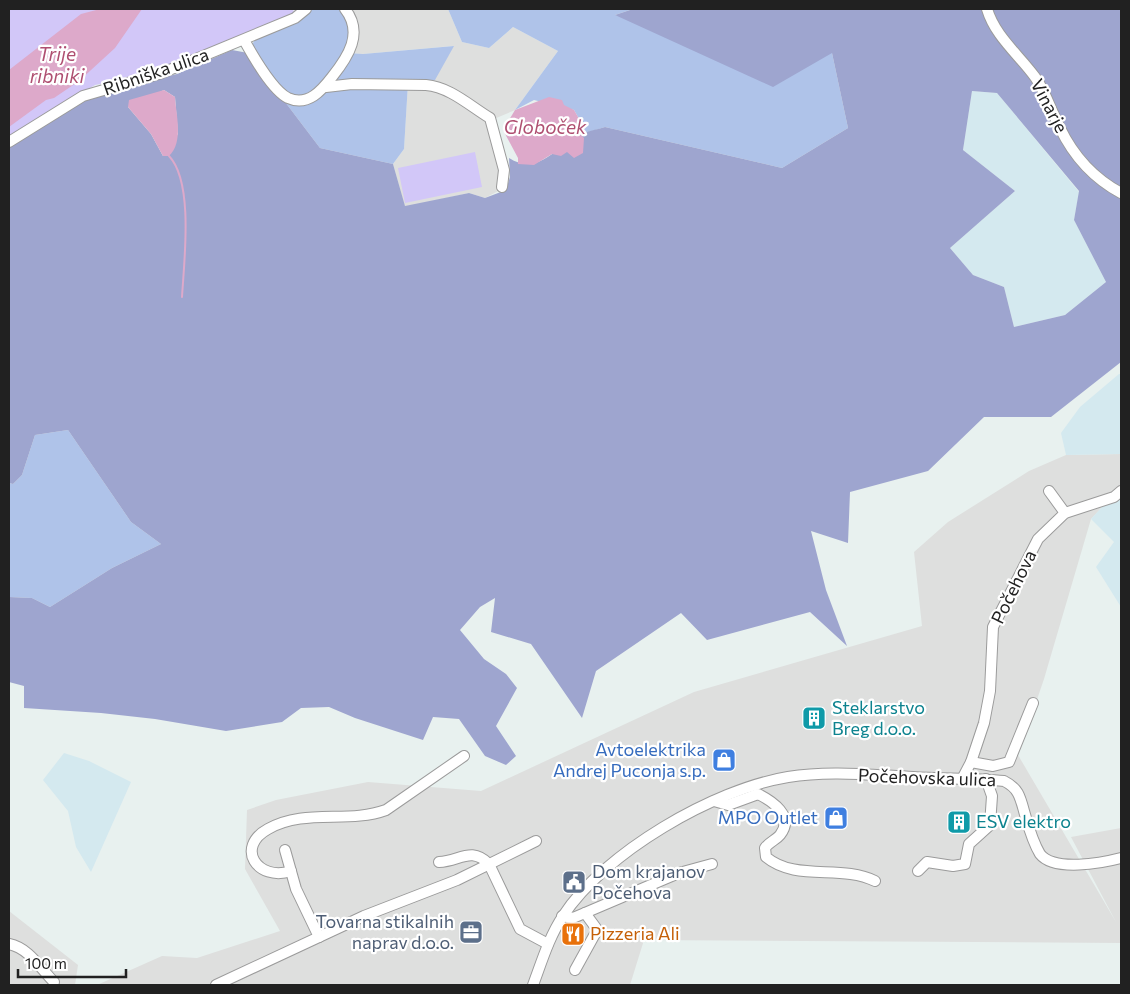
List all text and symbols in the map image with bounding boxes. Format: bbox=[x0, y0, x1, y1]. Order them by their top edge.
water label: Trije ribniki bbox=[30, 42, 85, 87]
street label: Ribniška ulica bbox=[100, 43, 212, 99]
street label: Vinarje bbox=[1027, 75, 1073, 136]
water label: Globoček bbox=[504, 115, 587, 138]
street label: Počehova bbox=[986, 546, 1040, 627]
place label: Steklarstvo Breg d.o.o. bbox=[832, 696, 925, 739]
building icon: Steklarstvo Breg d.o.o. bbox=[801, 705, 827, 731]
place label: Avtoelektrika Andrej Puconja s.p. bbox=[553, 738, 706, 781]
shop icon: Avtoelektrika Andrej Puconja s.p. bbox=[711, 747, 737, 773]
street label: Počehovska ulica bbox=[857, 764, 997, 790]
shop icon: MPO Outlet bbox=[823, 805, 849, 831]
place label: MPO Outlet bbox=[718, 806, 818, 828]
building icon: ESV elektro bbox=[946, 809, 972, 835]
place label: ESV elektro bbox=[976, 810, 1071, 832]
place label: Dom krajanov Počehova bbox=[592, 860, 705, 903]
public building icon: Dom krajanov Počehova bbox=[561, 869, 587, 895]
place label: Tovarna stikalnih naprav d.o.o. bbox=[315, 910, 454, 953]
office icon: Tovarna stikalnih naprav d.o.o. bbox=[458, 919, 484, 945]
restaurant icon: Pizzeria Ali bbox=[560, 921, 586, 947]
place label: Pizzeria Ali bbox=[590, 922, 680, 944]
scale bar bbox=[18, 946, 125, 978]
text: 100 m bbox=[25, 954, 67, 972]

